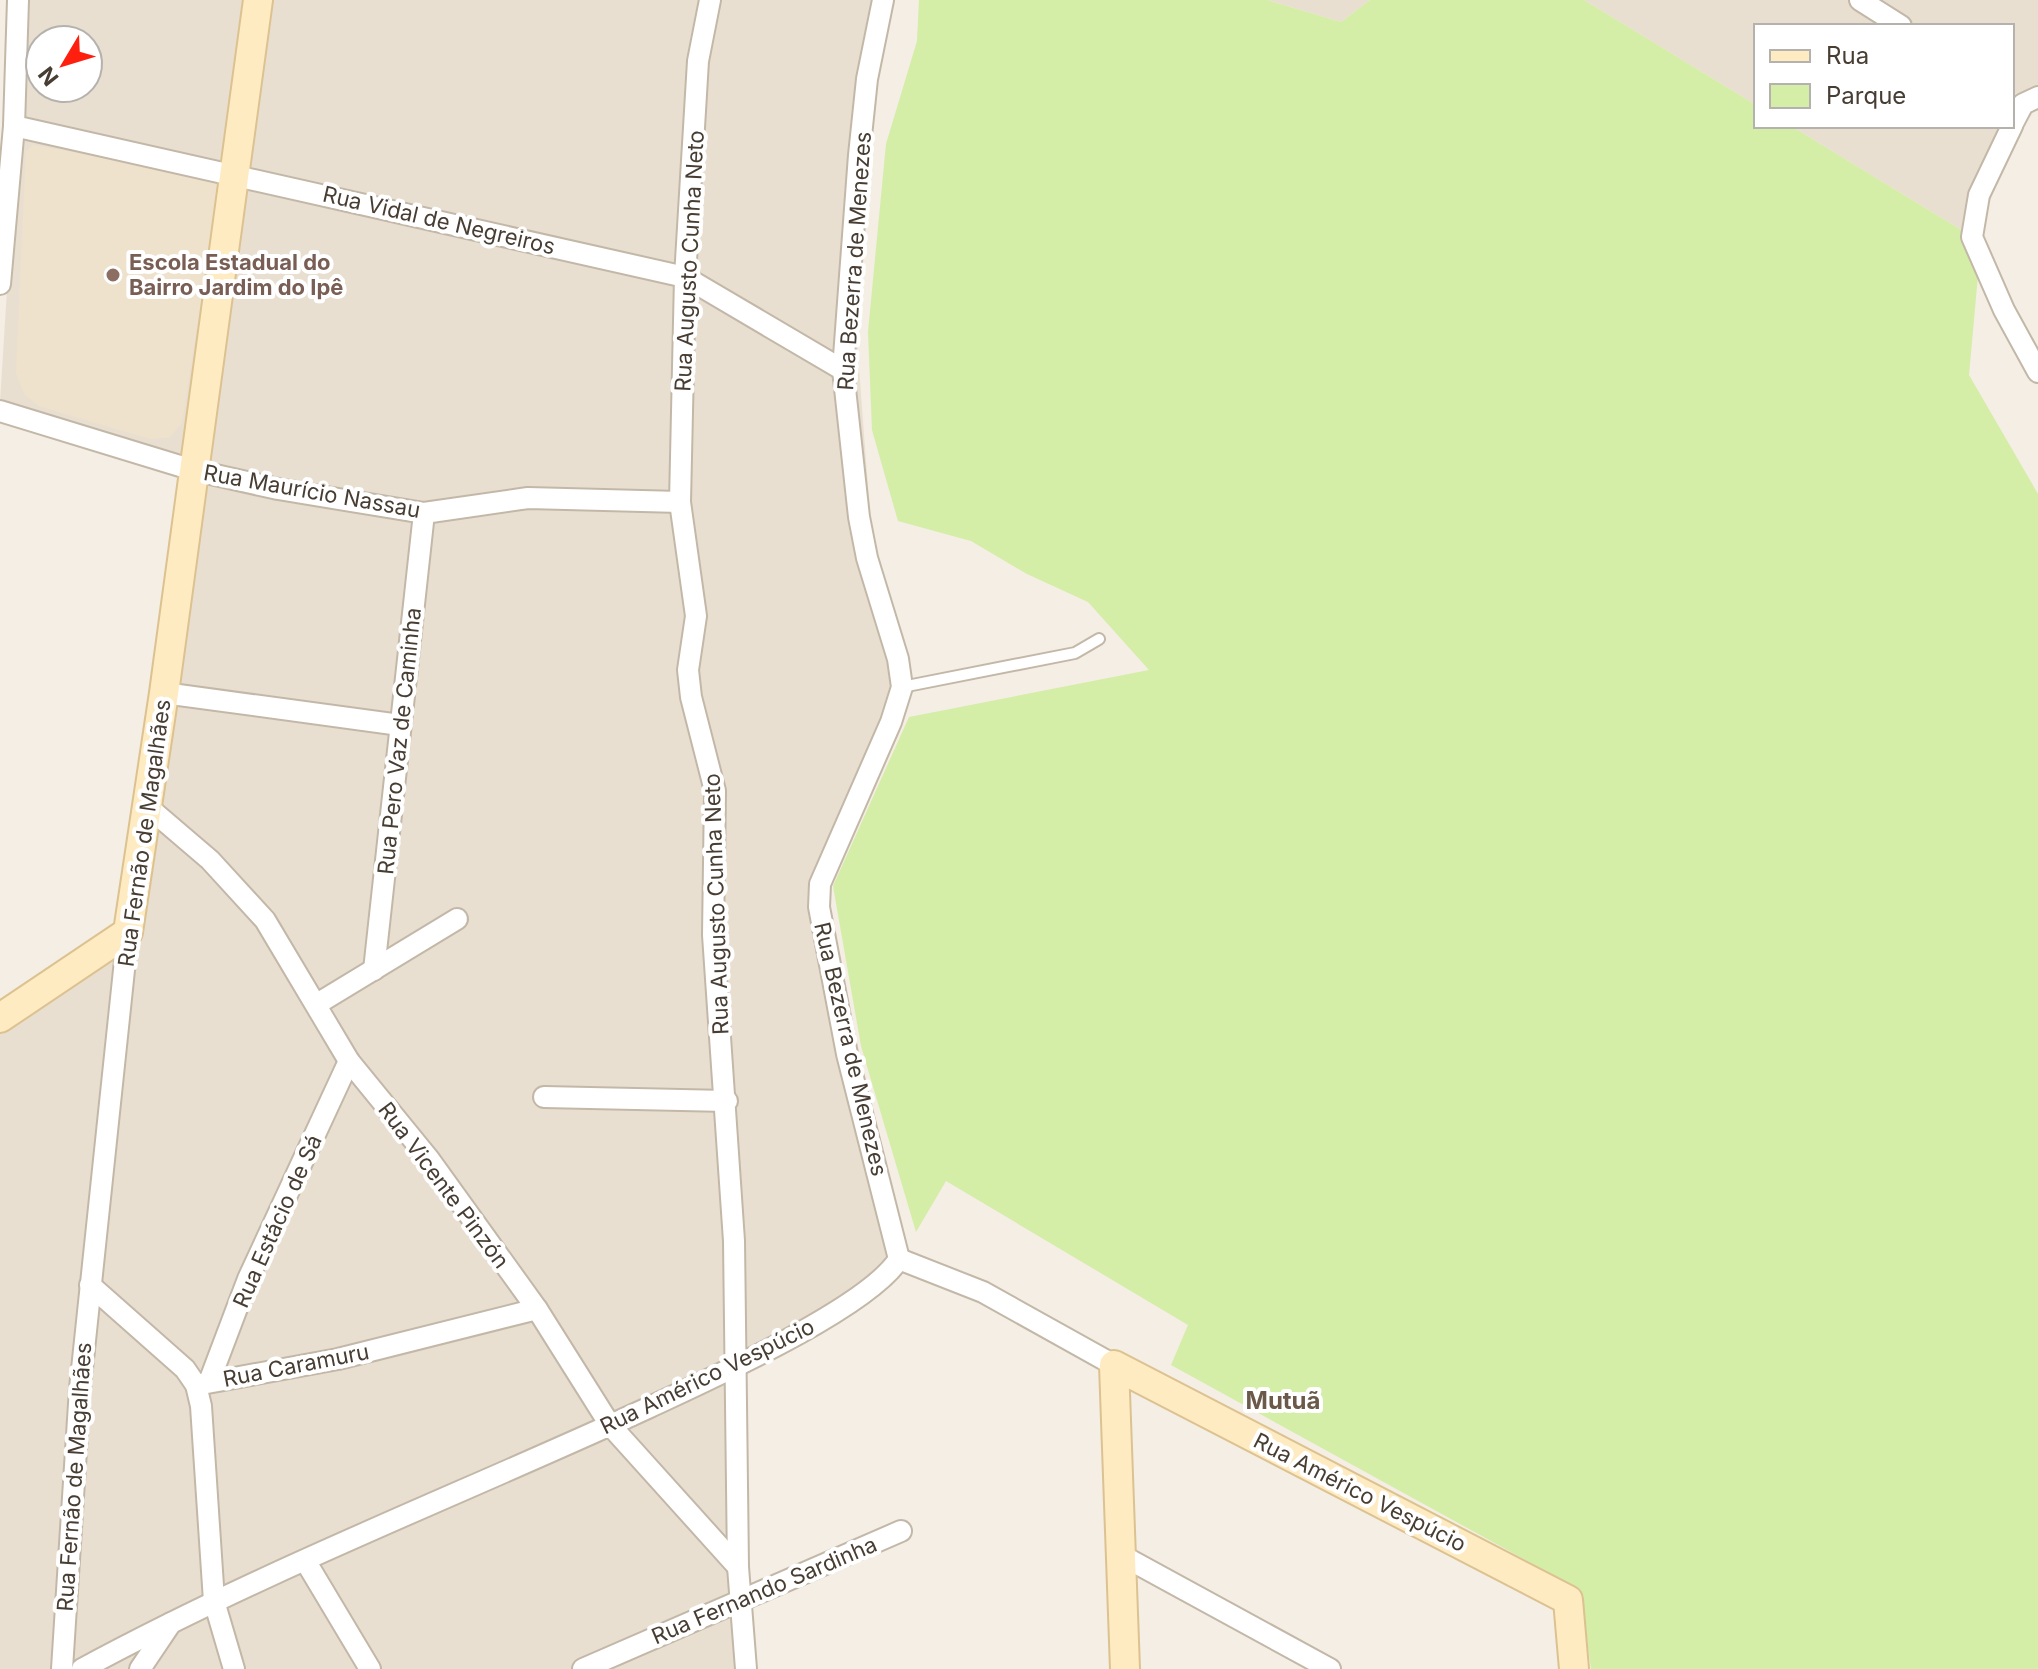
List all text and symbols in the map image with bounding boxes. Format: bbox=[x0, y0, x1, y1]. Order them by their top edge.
north arrow bbox=[24, 24, 104, 104]
legend bbox=[1754, 24, 2014, 128]
text: Rua bbox=[1826, 41, 1869, 70]
text: N bbox=[33, 62, 64, 91]
text: Parque bbox=[1826, 81, 1906, 110]
street label: Rua Augusto Cunha Neto bbox=[669, 130, 709, 392]
street label: Rua Bezerra de Menezes bbox=[832, 131, 876, 391]
street label: Rua Vidal de Negreiros bbox=[320, 181, 558, 259]
place label: Escola Estadual do Bairro Jardim do Ipê bbox=[129, 249, 343, 300]
marker: Escola Estadual do Bairro Jardim do Ipê bbox=[104, 266, 122, 284]
street label: Rua Maurício Nassau bbox=[202, 459, 422, 523]
street label: Rua Pero Vaz de Caminha bbox=[372, 606, 426, 876]
street label: Rua Fernão de Magalhães bbox=[112, 698, 176, 968]
street label: Rua Augusto Cunha Neto bbox=[698, 773, 734, 1035]
street label: Rua Bezerra de Menezes bbox=[809, 920, 893, 1178]
street label: Rua Vicente Pinzón bbox=[373, 1097, 515, 1273]
street label: Rua Estácio de Sá bbox=[227, 1131, 327, 1311]
street label: Rua Américo Vespúcio bbox=[596, 1313, 818, 1439]
street label: Rua Caramuru bbox=[221, 1338, 371, 1392]
street label: Rua Fernão de Magalhães bbox=[52, 1342, 96, 1612]
district label: Mutuã bbox=[1246, 1386, 1320, 1415]
street label: Rua Américo Vespúcio bbox=[1249, 1427, 1471, 1557]
street label: Rua Fernando Sardinha bbox=[648, 1531, 880, 1649]

